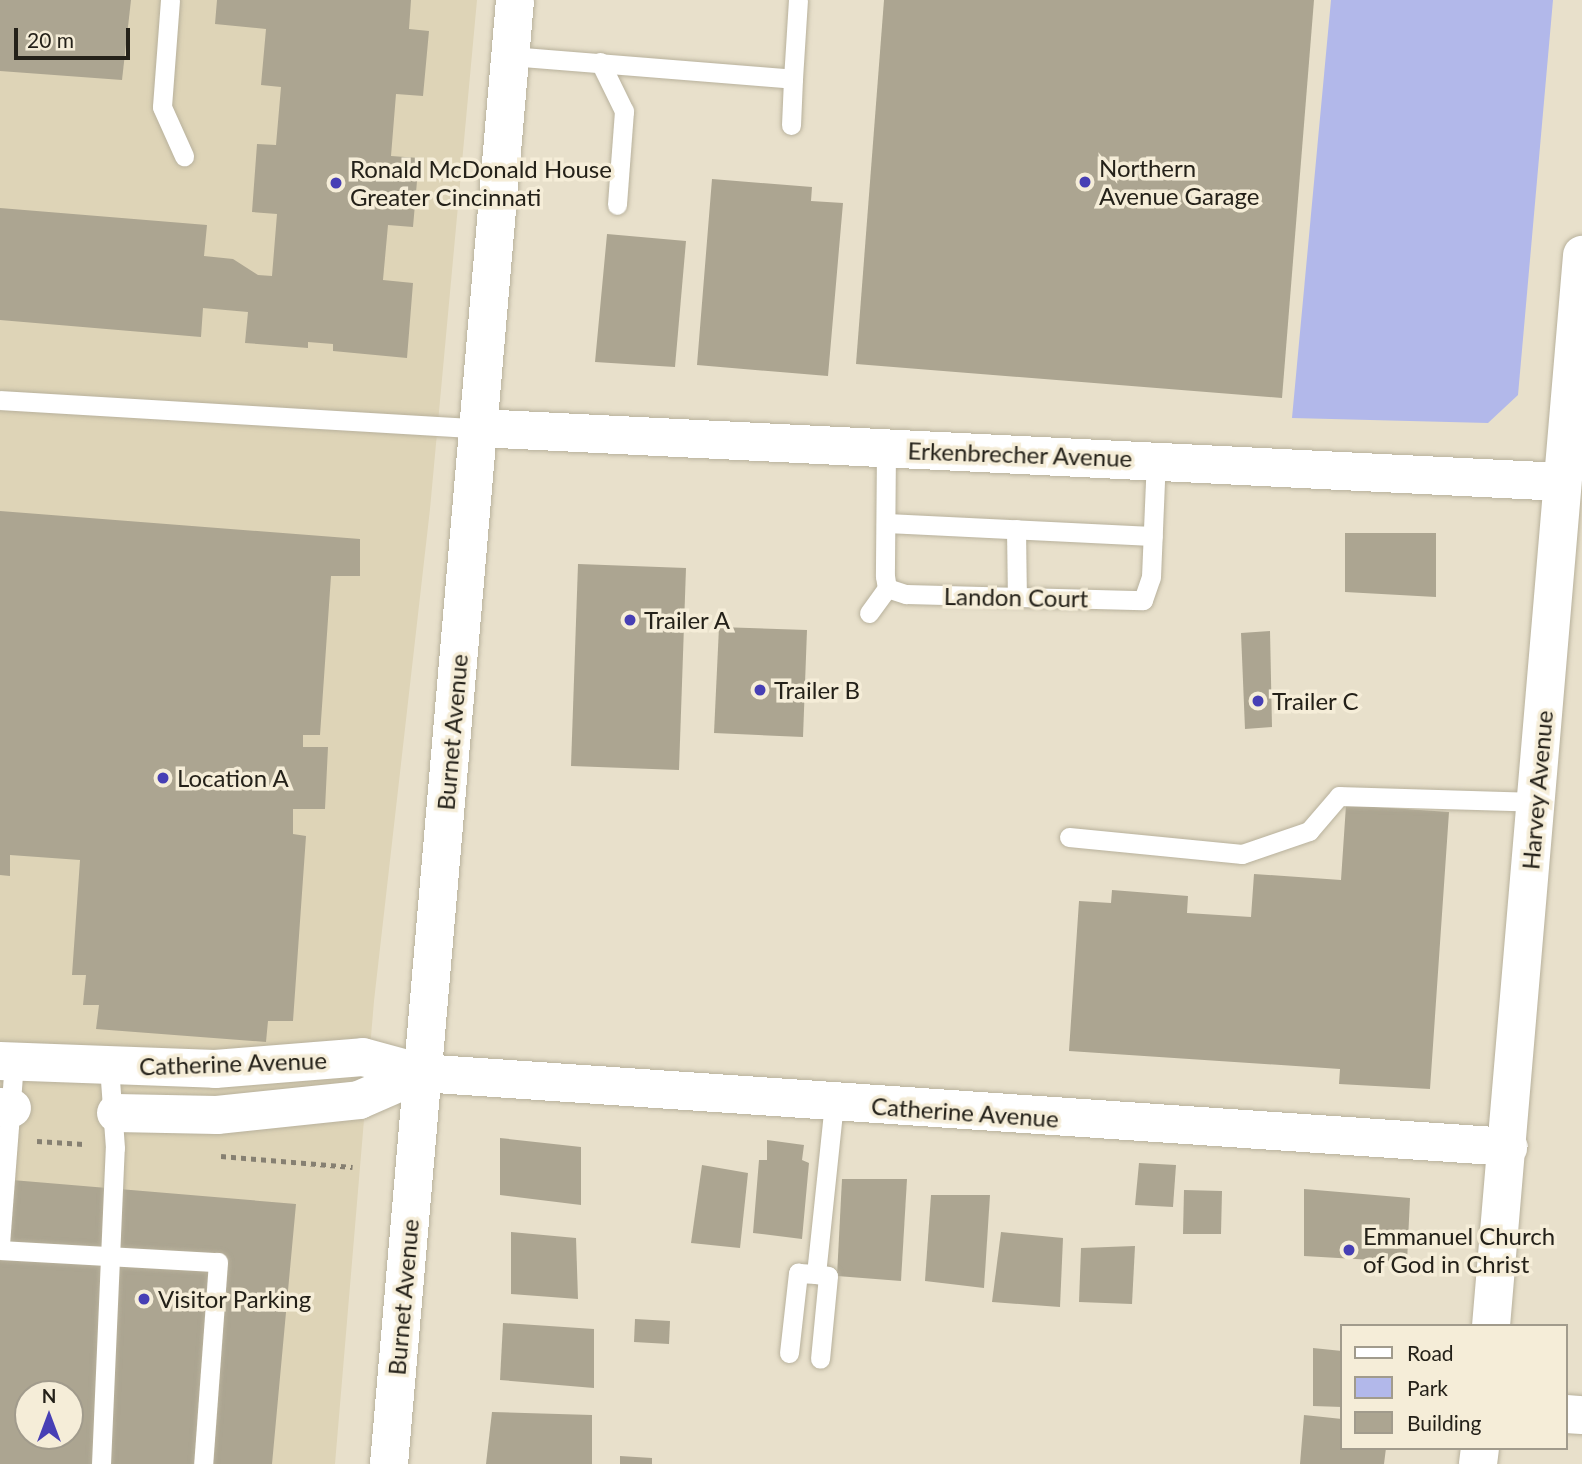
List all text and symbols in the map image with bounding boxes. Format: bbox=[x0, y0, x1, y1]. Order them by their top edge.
scale bar bbox=[18, 14, 133, 58]
text: 20 m bbox=[27, 27, 74, 52]
place label: Northern Avenue Garage bbox=[1099, 154, 1259, 210]
place label: Ronald McDonald House Greater Cincinnati bbox=[350, 155, 612, 211]
marker: Northern Avenue Garage bbox=[1077, 174, 1093, 190]
marker: Ronald McDonald House Greater Cincinnati bbox=[328, 175, 344, 191]
street label: Erkenbrecher Avenue bbox=[907, 436, 1133, 472]
street label: Landon Court bbox=[944, 581, 1088, 613]
place label: Trailer A bbox=[644, 606, 731, 634]
marker: Trailer A bbox=[622, 612, 638, 628]
street label: Burnet Avenue bbox=[431, 652, 473, 812]
place label: Trailer B bbox=[774, 676, 860, 704]
marker: Trailer B bbox=[752, 682, 768, 698]
place label: Trailer C bbox=[1272, 687, 1359, 715]
marker: Trailer C bbox=[1250, 693, 1266, 709]
street label: Harvey Avenue bbox=[1516, 709, 1558, 871]
place label: Location A bbox=[177, 764, 289, 792]
marker: Location A bbox=[155, 770, 171, 786]
street label: Catherine Avenue bbox=[138, 1045, 328, 1081]
street label: Catherine Avenue bbox=[870, 1091, 1060, 1133]
street label: Burnet Avenue bbox=[382, 1217, 424, 1377]
place label: Emmanuel Church of God in Christ bbox=[1363, 1222, 1555, 1278]
marker: Emmanuel Church of God in Christ bbox=[1341, 1242, 1357, 1258]
place label: Visitor Parking bbox=[158, 1285, 312, 1313]
marker: Visitor Parking bbox=[136, 1291, 152, 1307]
legend bbox=[1340, 1324, 1568, 1450]
text: Road bbox=[1407, 1340, 1454, 1365]
text: Park bbox=[1407, 1375, 1448, 1400]
north arrow bbox=[14, 1380, 84, 1450]
text: N bbox=[42, 1384, 56, 1407]
text: Building bbox=[1407, 1410, 1482, 1435]

